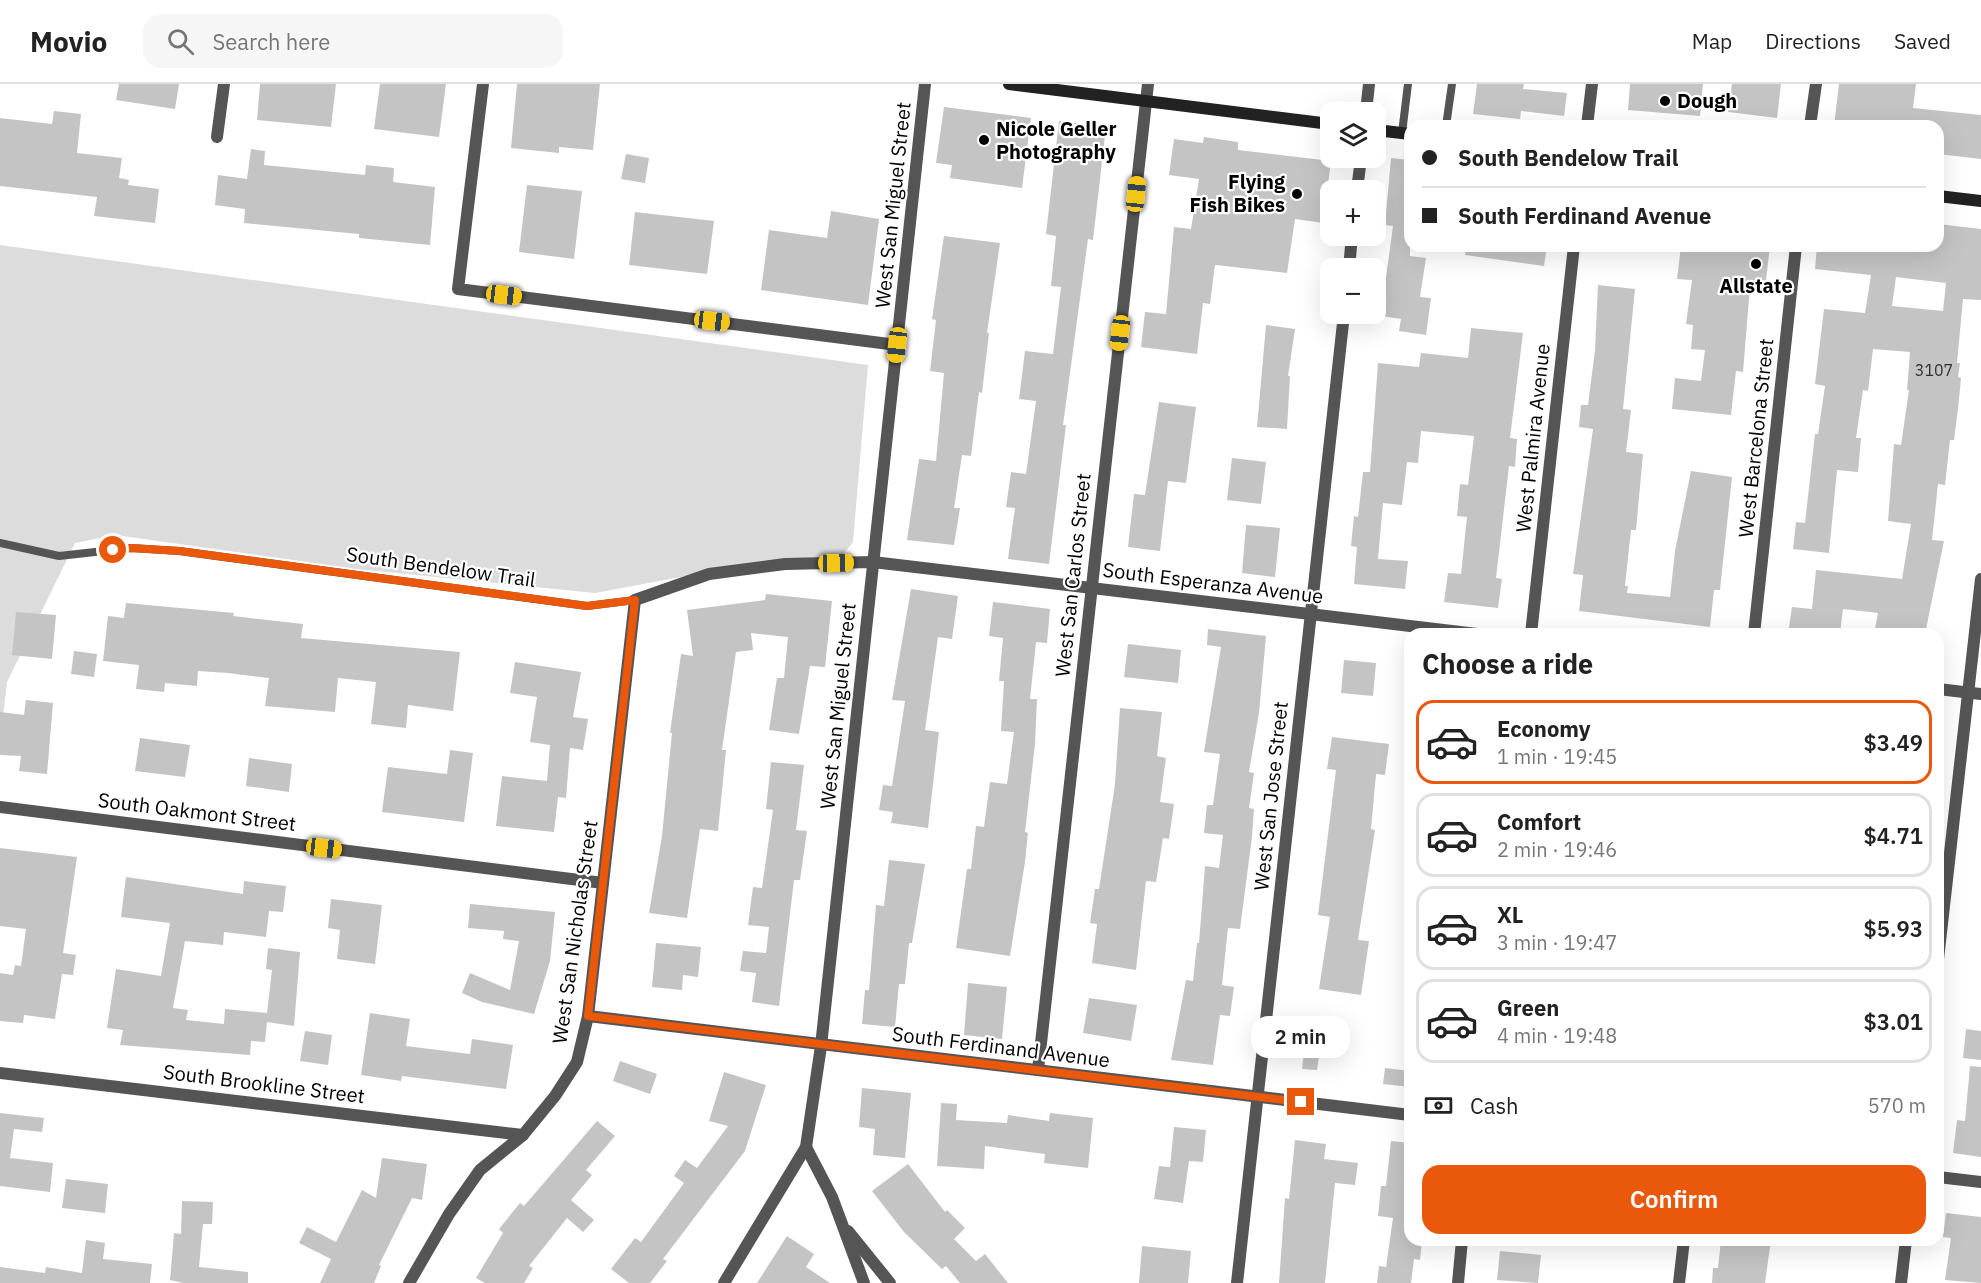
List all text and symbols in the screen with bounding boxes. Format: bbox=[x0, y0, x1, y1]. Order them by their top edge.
search box bbox=[143, 14, 563, 68]
text: Movio bbox=[30, 23, 107, 60]
icon: search bbox=[164, 25, 197, 58]
text: Search here bbox=[212, 27, 330, 56]
text: Map bbox=[1692, 27, 1732, 55]
text: Directions bbox=[1765, 27, 1861, 55]
text: Saved bbox=[1894, 27, 1951, 55]
place label: Dough bbox=[1677, 87, 1737, 114]
marker: Dough bbox=[1658, 94, 1672, 108]
street label: West San Miguel Street bbox=[868, 100, 917, 309]
map controls bbox=[1320, 102, 1386, 324]
button: layers bbox=[1320, 102, 1386, 168]
place label: Nicole Geller Photography bbox=[996, 115, 1117, 165]
marker: Nicole Geller Photography bbox=[977, 133, 991, 147]
text: South Bendelow Trail bbox=[1458, 143, 1678, 172]
place label: Flying Fish Bikes bbox=[1189, 168, 1286, 218]
car bbox=[1125, 175, 1147, 213]
button: + bbox=[1320, 180, 1386, 246]
marker: Flying Fish Bikes bbox=[1290, 187, 1304, 201]
text: South Ferdinand Avenue bbox=[1458, 201, 1711, 230]
marker: Allstate bbox=[1749, 257, 1763, 271]
button: − bbox=[1320, 258, 1386, 324]
place label: Allstate bbox=[1719, 272, 1793, 299]
car bbox=[485, 284, 523, 306]
car bbox=[693, 310, 731, 332]
car bbox=[1109, 314, 1131, 352]
car bbox=[886, 326, 908, 364]
street label: West Barcelona Street bbox=[1732, 337, 1779, 539]
street label: West Palmira Avenue bbox=[1509, 342, 1556, 534]
house number: 3107 bbox=[1915, 360, 1953, 380]
street label: West San Carlos Street bbox=[1048, 472, 1097, 678]
route start bbox=[99, 536, 126, 563]
street label: South Bendelow Trail bbox=[345, 540, 537, 593]
car bbox=[818, 554, 854, 572]
street label: South Esperanza Avenue bbox=[1101, 556, 1325, 609]
street label: West San Miguel Street bbox=[813, 601, 862, 810]
text: Choose a ride bbox=[1422, 646, 1593, 681]
street label: West San Jose Street bbox=[1247, 700, 1294, 892]
text: Economy bbox=[1497, 714, 1591, 743]
icon: car bbox=[1425, 715, 1479, 769]
text: $3.49 bbox=[1864, 728, 1923, 757]
text: 1 min · 19:45 bbox=[1497, 743, 1617, 770]
street label: South Oakmont Street bbox=[97, 786, 298, 837]
text: Comfort bbox=[1497, 807, 1581, 836]
icon: car bbox=[1425, 808, 1479, 862]
street label: West San Nicholas Street bbox=[545, 818, 604, 1045]
text: $4.71 bbox=[1864, 821, 1923, 850]
text: 2 min · 19:46 bbox=[1497, 836, 1617, 863]
car bbox=[305, 837, 343, 859]
text: XL bbox=[1497, 900, 1523, 929]
icon: car bbox=[1425, 901, 1479, 955]
text: $5.93 bbox=[1864, 914, 1923, 943]
text: 3 min · 19:47 bbox=[1497, 929, 1617, 956]
text: Green bbox=[1497, 993, 1559, 1022]
icon: car bbox=[1425, 994, 1479, 1048]
text: $3.01 bbox=[1864, 1007, 1923, 1036]
callout: 2 min bbox=[1252, 1015, 1350, 1057]
street label: South Ferdinand Avenue bbox=[891, 1020, 1112, 1073]
text: 4 min · 19:48 bbox=[1497, 1022, 1617, 1049]
text: 2 min bbox=[1275, 1023, 1326, 1050]
street label: South Brookline Street bbox=[162, 1058, 366, 1109]
route end bbox=[1287, 1088, 1314, 1115]
icon: cash bbox=[1422, 1089, 1455, 1122]
text: Cash bbox=[1470, 1091, 1519, 1120]
text: 570 m bbox=[1868, 1092, 1926, 1119]
button: Confirm bbox=[1422, 1165, 1926, 1234]

